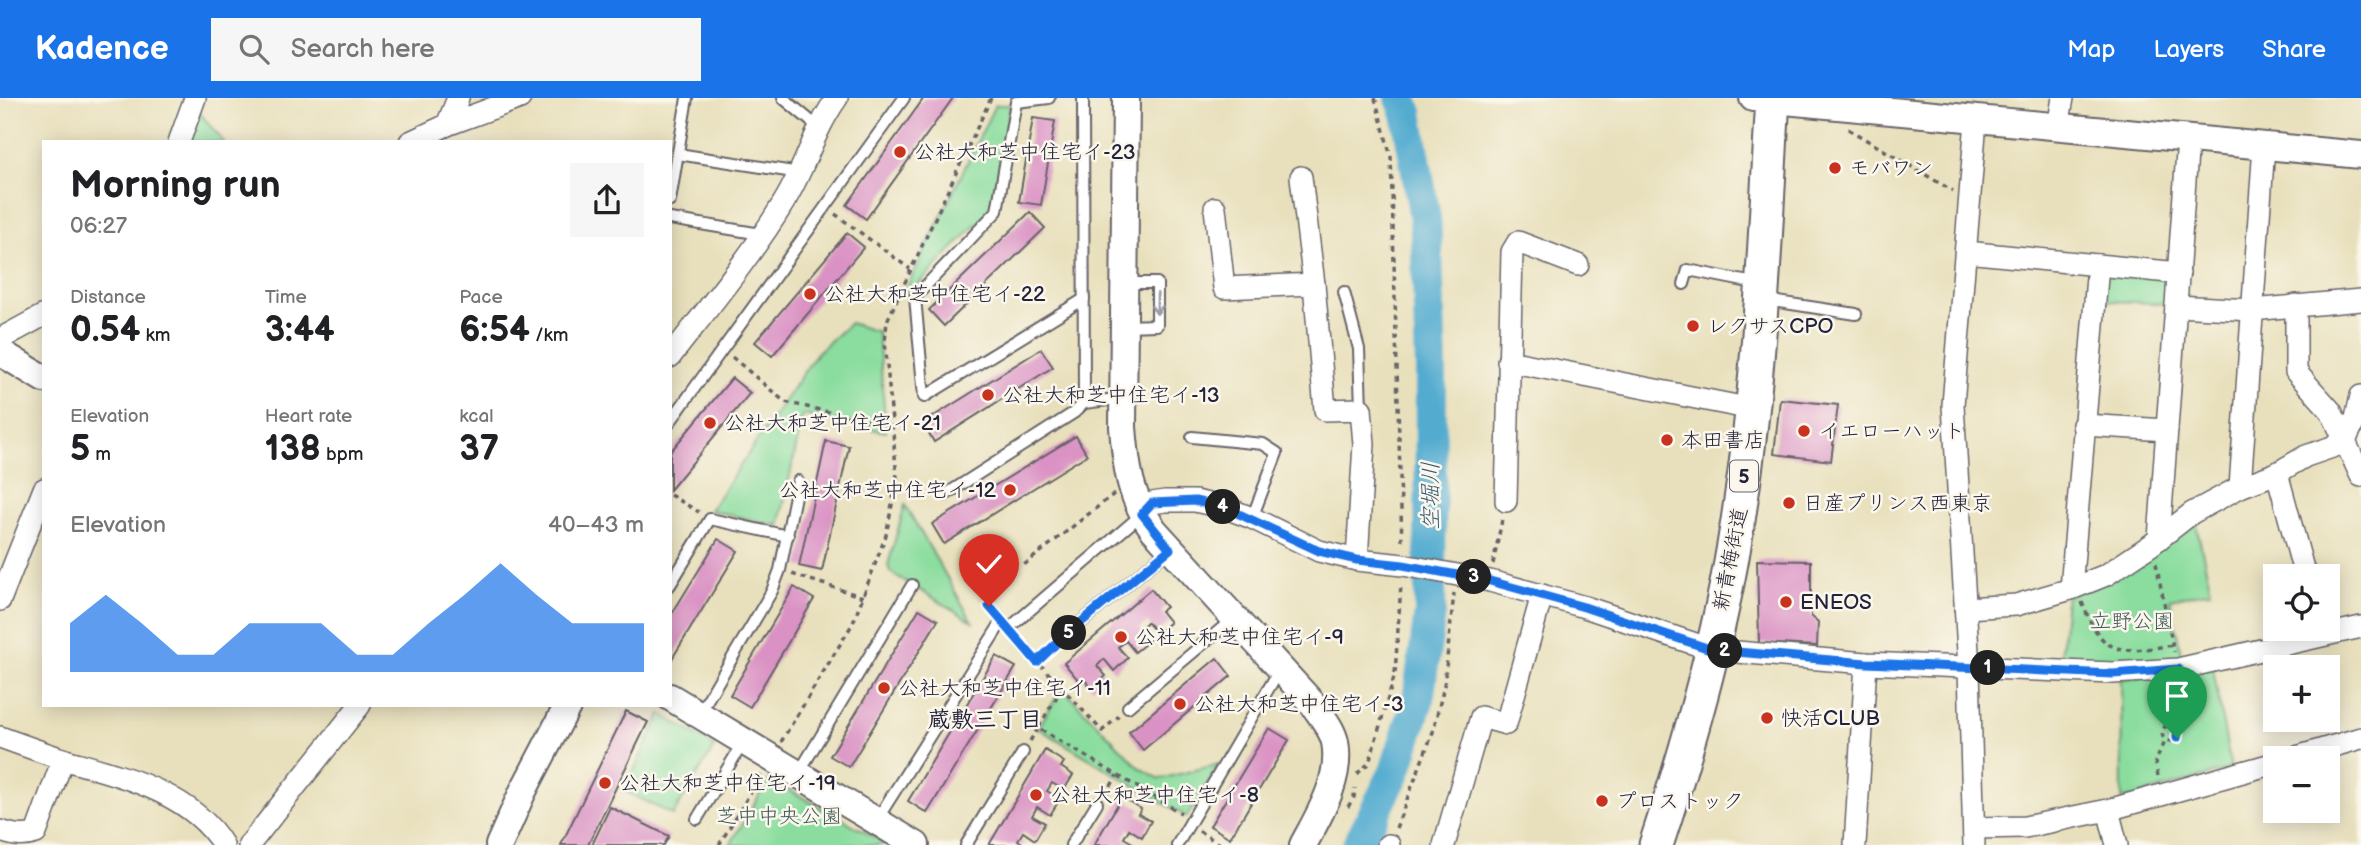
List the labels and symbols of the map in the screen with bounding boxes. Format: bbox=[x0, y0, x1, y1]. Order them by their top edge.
place label: 公社大和芝中住宅イ-23 bbox=[914, 140, 1136, 165]
marker: 公社大和芝中住宅イ-23 bbox=[892, 144, 908, 160]
place label: モバワン bbox=[1849, 156, 1933, 181]
marker: モバワン bbox=[1827, 160, 1843, 176]
place label: 公社大和芝中住宅イ-22 bbox=[824, 282, 1046, 307]
marker: 公社大和芝中住宅イ-22 bbox=[802, 286, 818, 302]
one-way arrow bbox=[1150, 292, 1164, 315]
place label: レクサスCPO bbox=[1707, 314, 1833, 339]
marker: レクサスCPO bbox=[1685, 318, 1701, 334]
place label: 公社大和芝中住宅イ-13 bbox=[1002, 383, 1220, 408]
marker: 公社大和芝中住宅イ-13 bbox=[980, 387, 996, 403]
place label: 公社大和芝中住宅イ-21 bbox=[724, 411, 941, 436]
marker: 公社大和芝中住宅イ-21 bbox=[702, 415, 718, 431]
place label: イエローハット bbox=[1818, 419, 1965, 444]
marker: イエローハット bbox=[1796, 423, 1812, 439]
place label: 本田書店 bbox=[1681, 428, 1765, 453]
marker: 本田書店 bbox=[1659, 432, 1675, 448]
road number: 5 bbox=[1730, 460, 1758, 492]
water label: 空堀川 bbox=[1417, 462, 1445, 531]
place label: 公社大和芝中住宅イ-12 bbox=[779, 478, 997, 503]
marker: 公社大和芝中住宅イ-12 bbox=[1002, 482, 1018, 498]
pin: 4 bbox=[1206, 490, 1240, 524]
place label: 日産プリンス西東京 bbox=[1803, 491, 1992, 516]
marker: 日産プリンス西東京 bbox=[1781, 495, 1797, 511]
street label: 新青梅街道 bbox=[1708, 505, 1753, 613]
pin bbox=[959, 534, 1019, 606]
pin: 3 bbox=[1456, 560, 1492, 594]
place label: ENEOS bbox=[1800, 590, 1872, 615]
marker: ENEOS bbox=[1778, 594, 1794, 610]
park label: 立野公園 bbox=[2090, 609, 2174, 634]
pin: 5 bbox=[1052, 616, 1086, 650]
place label: 公社大和芝中住宅イ-9 bbox=[1135, 625, 1344, 650]
marker: 公社大和芝中住宅イ-9 bbox=[1113, 629, 1129, 645]
pin: 2 bbox=[1708, 634, 1742, 668]
pin: 1 bbox=[1970, 650, 2006, 686]
pin bbox=[2147, 666, 2207, 738]
place label: 公社大和芝中住宅イ-11 bbox=[898, 676, 1111, 701]
marker: 公社大和芝中住宅イ-11 bbox=[876, 680, 892, 696]
place label: 公社大和芝中住宅イ-3 bbox=[1194, 692, 1404, 717]
marker: 公社大和芝中住宅イ-3 bbox=[1172, 696, 1188, 712]
district label: 蔵敷三丁目 bbox=[928, 706, 1043, 734]
place label: 快活CLUB bbox=[1781, 706, 1880, 731]
marker: 快活CLUB bbox=[1759, 710, 1775, 726]
place label: 公社大和芝中住宅イ-19 bbox=[619, 771, 836, 796]
marker: 公社大和芝中住宅イ-19 bbox=[597, 775, 613, 791]
place label: 公社大和芝中住宅イ-8 bbox=[1050, 783, 1259, 808]
marker: 公社大和芝中住宅イ-8 bbox=[1028, 787, 1044, 803]
place label: プロストック bbox=[1616, 789, 1744, 814]
marker: プロストック bbox=[1594, 793, 1610, 809]
park label: 芝中中央公園 bbox=[716, 804, 842, 829]

